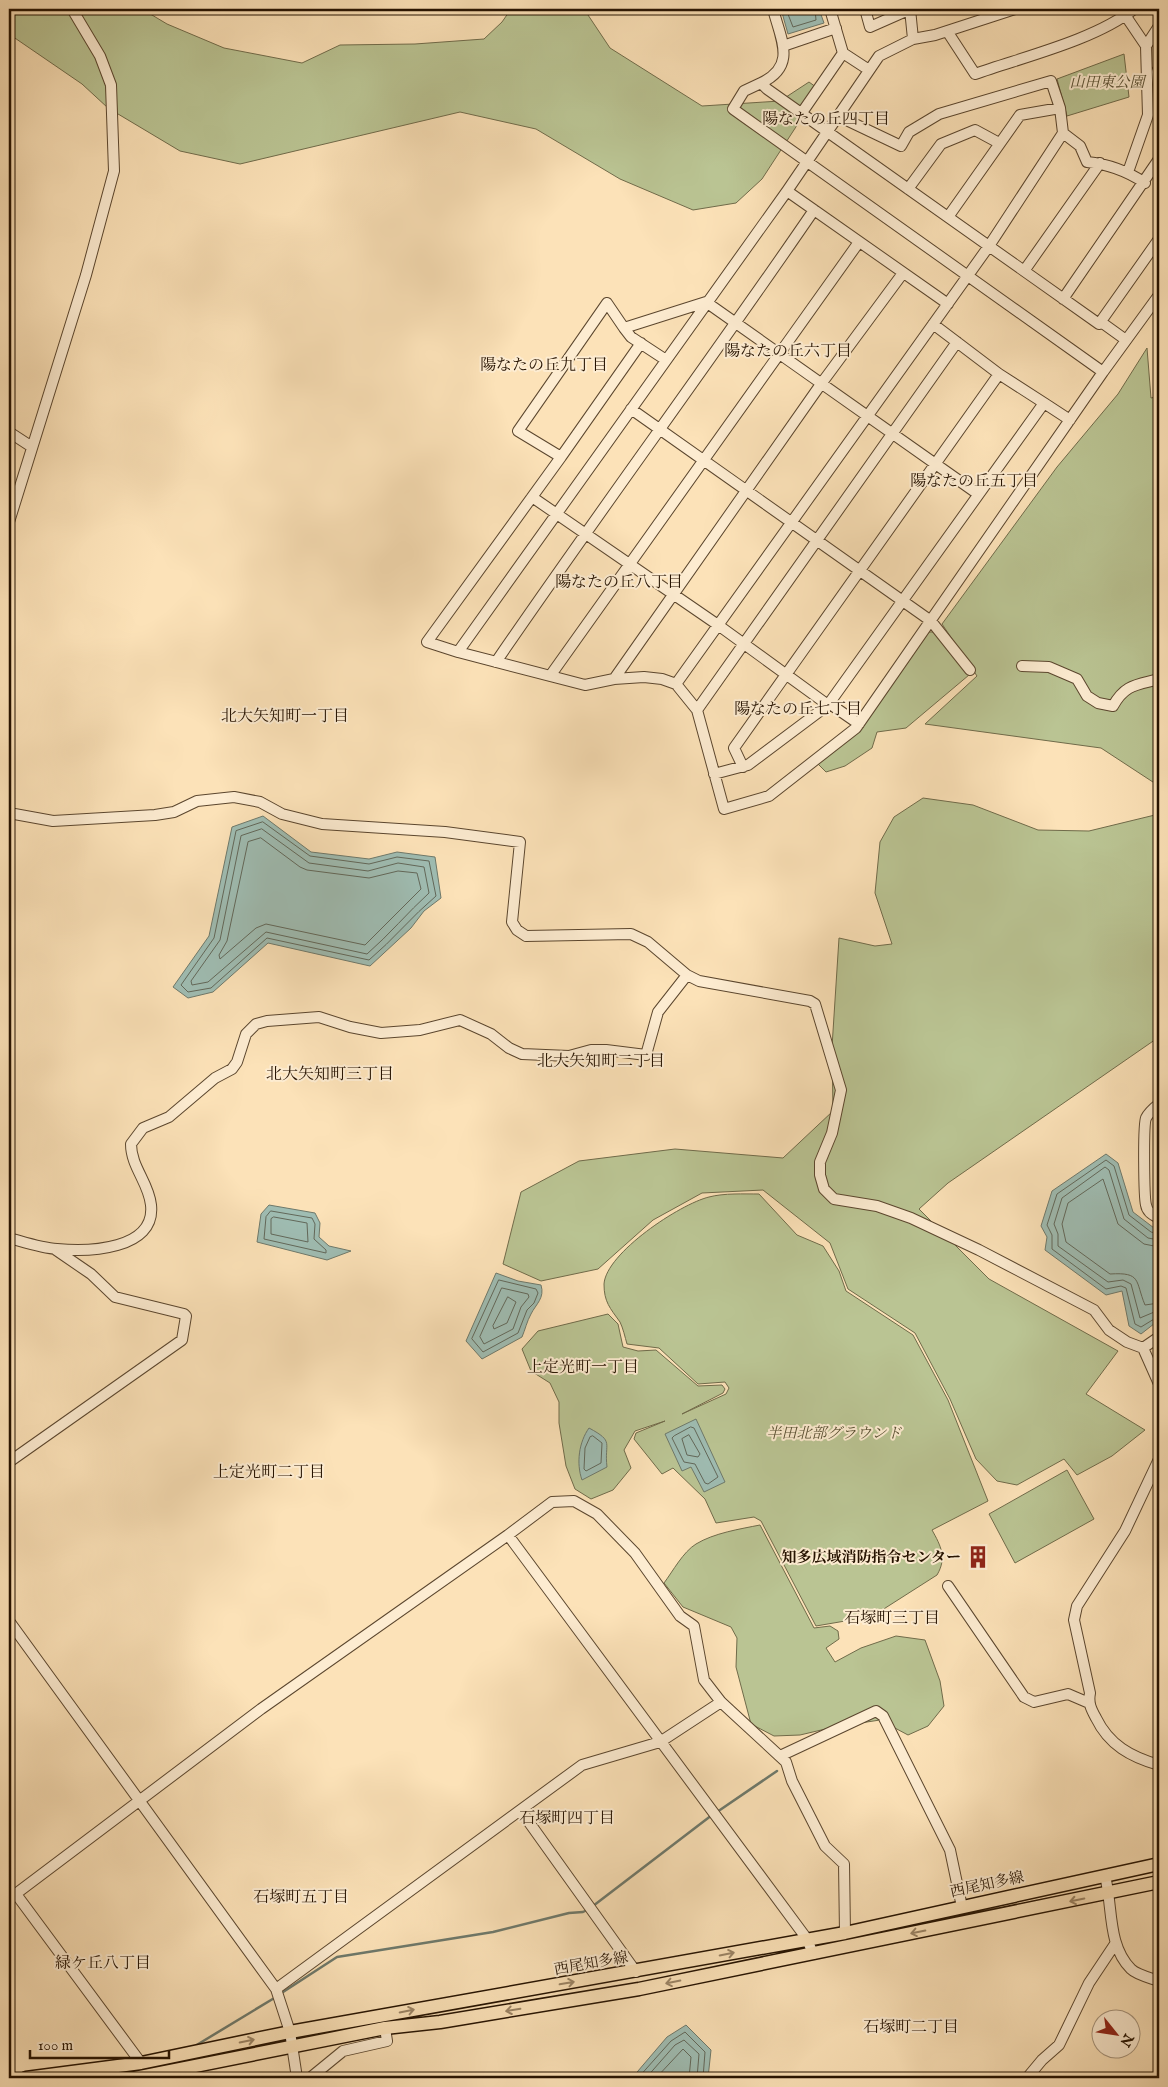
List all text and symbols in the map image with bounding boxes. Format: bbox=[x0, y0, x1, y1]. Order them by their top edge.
park label: 山田東公園 bbox=[1069, 73, 1147, 92]
district label: 陽なたの丘四丁目 bbox=[762, 110, 890, 130]
district label: 陽なたの丘六丁目 bbox=[724, 342, 852, 362]
district label: 陽なたの丘九丁目 bbox=[480, 356, 608, 376]
district label: 陽なたの丘五丁目 bbox=[910, 472, 1038, 492]
district label: 陽なたの丘八丁目 bbox=[555, 573, 683, 593]
district label: 陽なたの丘七丁目 bbox=[734, 700, 862, 720]
district label: 北大矢知町一丁目 bbox=[221, 707, 349, 727]
district label: 北大矢知町二丁目 bbox=[537, 1052, 665, 1072]
district label: 北大矢知町三丁目 bbox=[266, 1065, 394, 1085]
district label: 上定光町一丁目 bbox=[527, 1358, 639, 1378]
park label: 半田北部グラウンド bbox=[766, 1424, 902, 1443]
district label: 上定光町二丁目 bbox=[213, 1463, 325, 1483]
building icon: 知多広域消防指令センター bbox=[965, 1544, 991, 1570]
place label: 知多広域消防指令センター bbox=[782, 1548, 961, 1567]
district label: 石塚町三丁目 bbox=[844, 1609, 940, 1629]
district label: 石塚町四丁目 bbox=[519, 1809, 615, 1829]
street label: 西尾知多線 bbox=[948, 1867, 1026, 1902]
district label: 石塚町五丁目 bbox=[253, 1888, 349, 1908]
one-way arrow bbox=[1070, 1895, 1086, 1905]
one-way arrow bbox=[910, 1928, 926, 1937]
street label: 西尾知多線 bbox=[552, 1948, 630, 1979]
one-way arrow bbox=[719, 1949, 735, 1959]
district label: 緑ケ丘八丁目 bbox=[55, 1954, 151, 1974]
one-way arrow bbox=[666, 1977, 682, 1987]
one-way arrow bbox=[559, 1978, 575, 1988]
one-way arrow bbox=[505, 2005, 521, 2015]
one-way arrow bbox=[399, 2006, 415, 2016]
north arrow bbox=[1090, 2010, 1140, 2060]
district label: 石塚町二丁目 bbox=[863, 2018, 959, 2038]
scale bar bbox=[30, 2027, 169, 2059]
text: N bbox=[1116, 2029, 1138, 2050]
text: 100 m bbox=[38, 2036, 74, 2055]
one-way arrow bbox=[239, 2036, 255, 2045]

